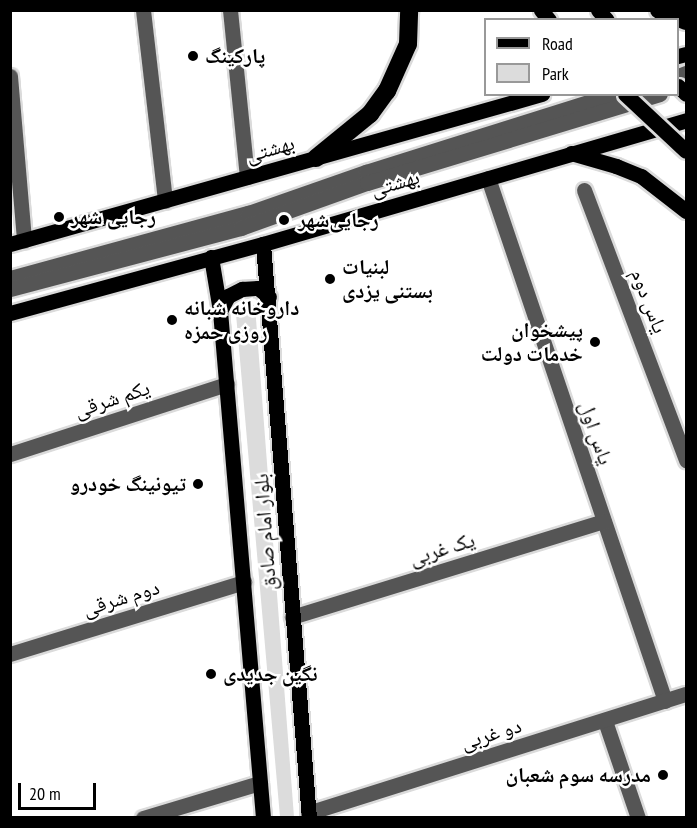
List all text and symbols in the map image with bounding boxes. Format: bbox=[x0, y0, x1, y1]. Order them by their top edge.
legend bbox=[484, 18, 679, 96]
text: Road bbox=[542, 32, 573, 55]
place label: پارکینگ bbox=[205, 43, 265, 69]
marker: پارکینگ bbox=[186, 49, 200, 63]
text: Park bbox=[542, 62, 569, 85]
street label: بهشتی bbox=[243, 130, 297, 168]
street label: بهشتى bbox=[368, 164, 422, 202]
place label: رجایی شهر bbox=[71, 204, 156, 230]
place label: رجایی‌شهر bbox=[298, 207, 379, 233]
marker: رجایی شهر bbox=[52, 210, 66, 224]
marker: رجایی‌شهر bbox=[275, 211, 293, 229]
place label: لبنیات بستنی یزدی bbox=[342, 254, 433, 304]
street label: یاس دوم bbox=[625, 265, 673, 337]
marker: لبنیات بستنی یزدی bbox=[323, 272, 337, 286]
place label: داروخانه شبانه روزی حمزه bbox=[184, 295, 299, 345]
marker: داروخانه شبانه روزی حمزه bbox=[165, 313, 179, 327]
place label: پیشخوان خدمات دولت bbox=[481, 317, 583, 367]
marker: پیشخوان خدمات دولت bbox=[588, 335, 602, 349]
street label: یکم شرقی bbox=[71, 375, 153, 423]
street label: یاس اول bbox=[573, 398, 619, 468]
place label: تیونینگ خودرو bbox=[70, 471, 186, 497]
street label: بلوار امام صادق bbox=[248, 473, 282, 591]
marker: تیونینگ خودرو bbox=[191, 477, 205, 491]
street label: یک غربی bbox=[406, 527, 478, 571]
street label: دوم شرقی bbox=[80, 574, 162, 622]
place label: نگین جدیدی bbox=[223, 661, 318, 687]
marker: نگین جدیدی bbox=[204, 667, 218, 681]
street label: دو غربی bbox=[458, 713, 524, 755]
place label: مدرسه سوم شعبان bbox=[505, 762, 651, 788]
marker: مدرسه سوم شعبان bbox=[656, 768, 670, 782]
scale bar bbox=[21, 771, 99, 809]
text: 20 m bbox=[29, 782, 61, 805]

